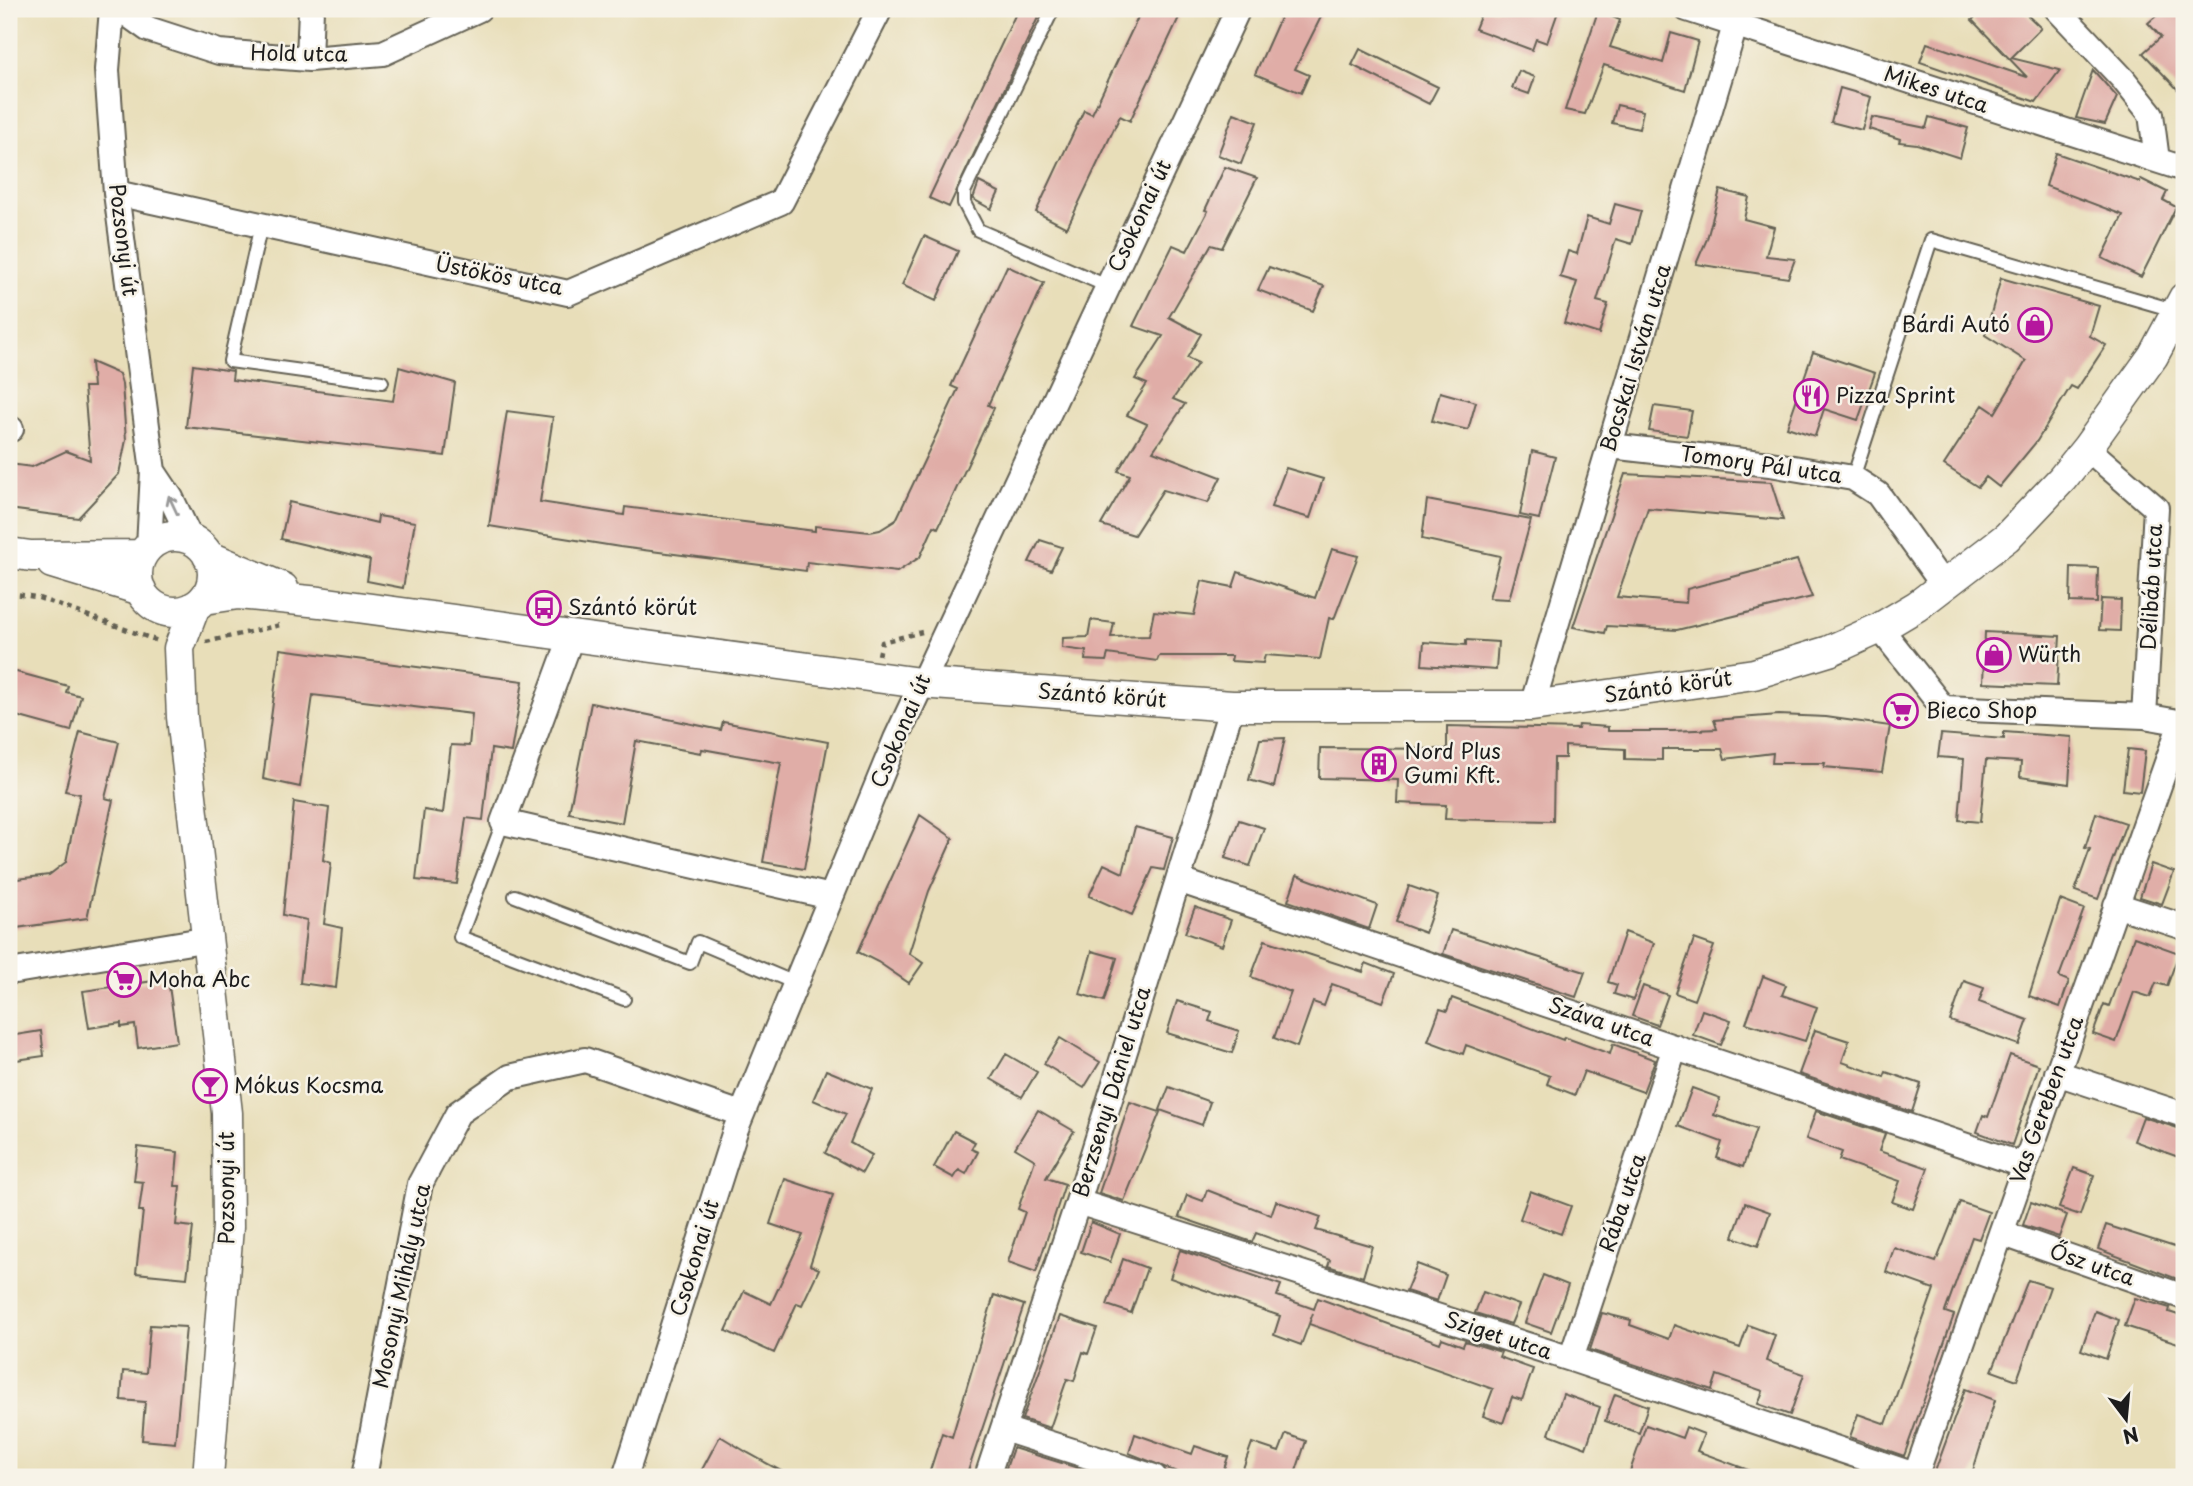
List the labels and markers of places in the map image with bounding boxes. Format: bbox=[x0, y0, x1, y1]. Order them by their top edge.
shop icon: Bárdi Autó bbox=[2016, 306, 2054, 344]
place label: Bárdi Autó bbox=[1901, 307, 2010, 339]
restaurant icon: Pizza Sprint bbox=[1792, 377, 1830, 415]
place label: Pizza Sprint bbox=[1836, 378, 1955, 410]
bus stop icon: Szántó körút bbox=[525, 589, 563, 627]
place label: Szántó körút bbox=[568, 590, 697, 622]
shop icon: Würth bbox=[1975, 636, 2013, 674]
place label: Würth bbox=[2018, 637, 2081, 669]
supermarket icon: Bieco Shop bbox=[1882, 692, 1920, 730]
place label: Bieco Shop bbox=[1926, 693, 2037, 725]
place label: Nord Plus Gumi Kft. bbox=[1404, 734, 1501, 790]
building icon: Nord Plus Gumi Kft. bbox=[1360, 745, 1398, 783]
supermarket icon: Moha Abc bbox=[105, 961, 143, 999]
place label: Moha Abc bbox=[148, 962, 250, 994]
bar icon: Mókus Kocsma bbox=[191, 1067, 229, 1105]
place label: Mókus Kocsma bbox=[234, 1068, 383, 1100]

